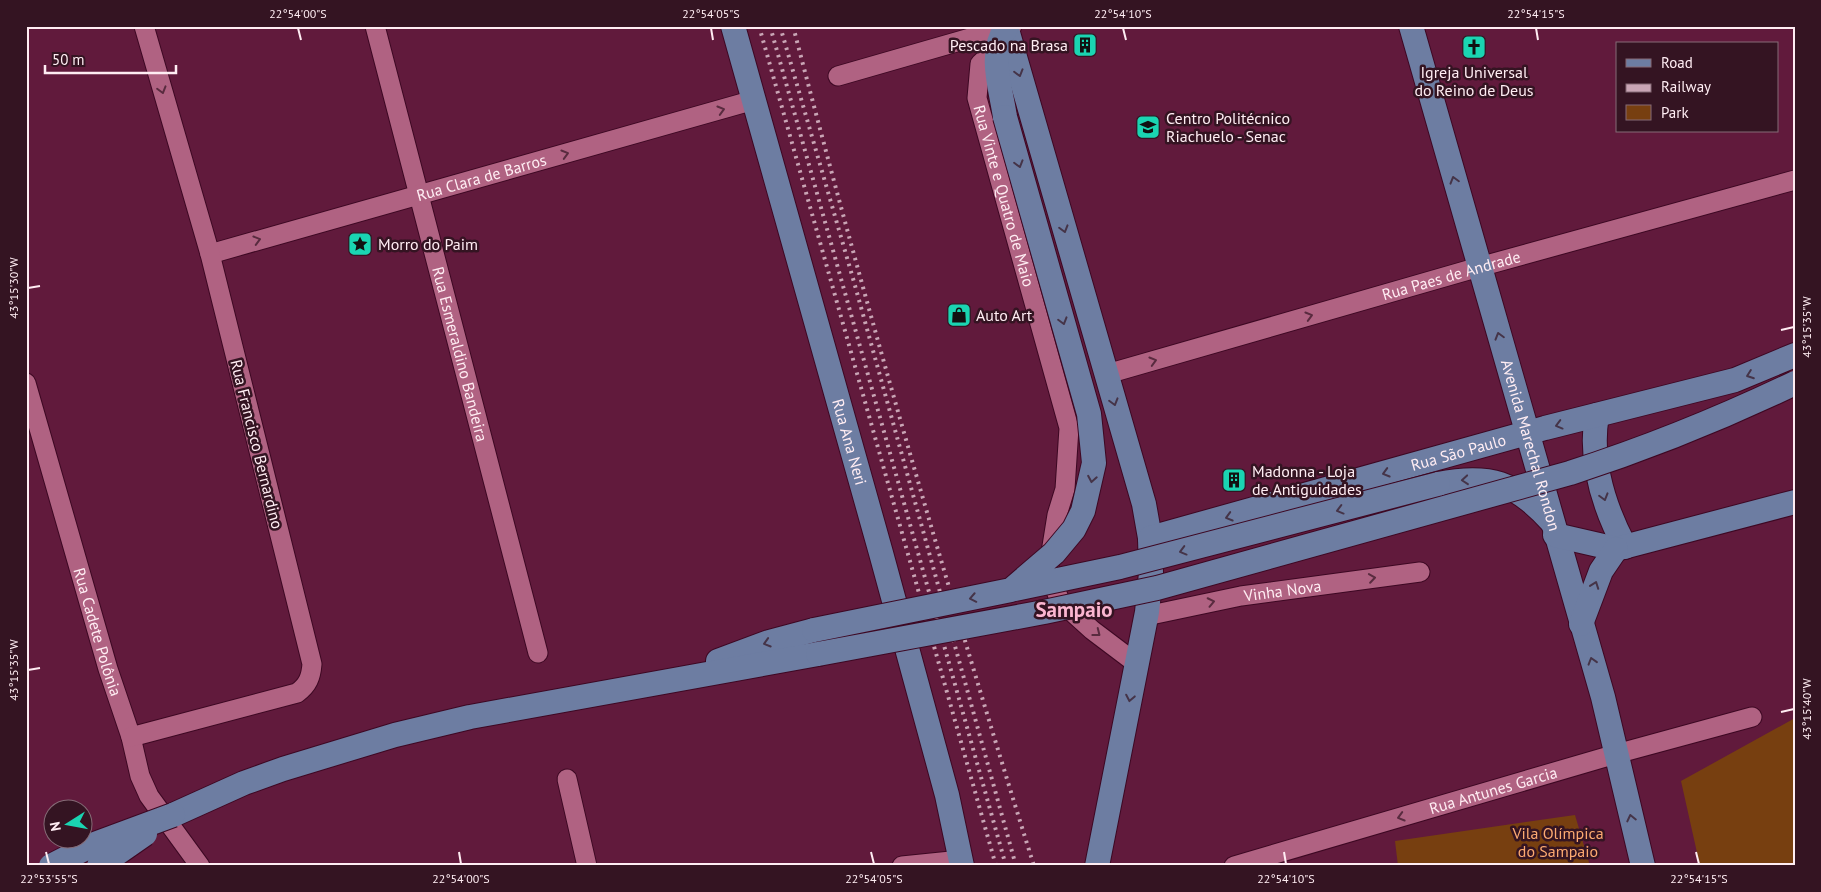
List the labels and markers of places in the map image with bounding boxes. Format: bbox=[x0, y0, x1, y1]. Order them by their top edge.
building icon: Pescado na Brasa bbox=[1072, 32, 1098, 58]
church icon: Igreja Universal do Reino de Deus bbox=[1461, 34, 1487, 60]
place label: Pescado na Brasa bbox=[950, 35, 1068, 55]
place label: Igreja Universal do Reino de Deus bbox=[1414, 62, 1534, 100]
place label: Centro Politécnico Riachuelo - Senac bbox=[1166, 108, 1290, 146]
school or university icon: Centro Politécnico Riachuelo - Senac bbox=[1135, 114, 1161, 140]
place icon: Morro do Paim bbox=[347, 231, 373, 257]
place label: Morro do Paim bbox=[378, 234, 478, 254]
shop icon: Auto Art bbox=[946, 302, 972, 328]
place label: Auto Art bbox=[976, 305, 1033, 325]
place label: Madonna - Loja de Antiguidades bbox=[1252, 461, 1362, 499]
building icon: Madonna - Loja de Antiguidades bbox=[1221, 467, 1247, 493]

